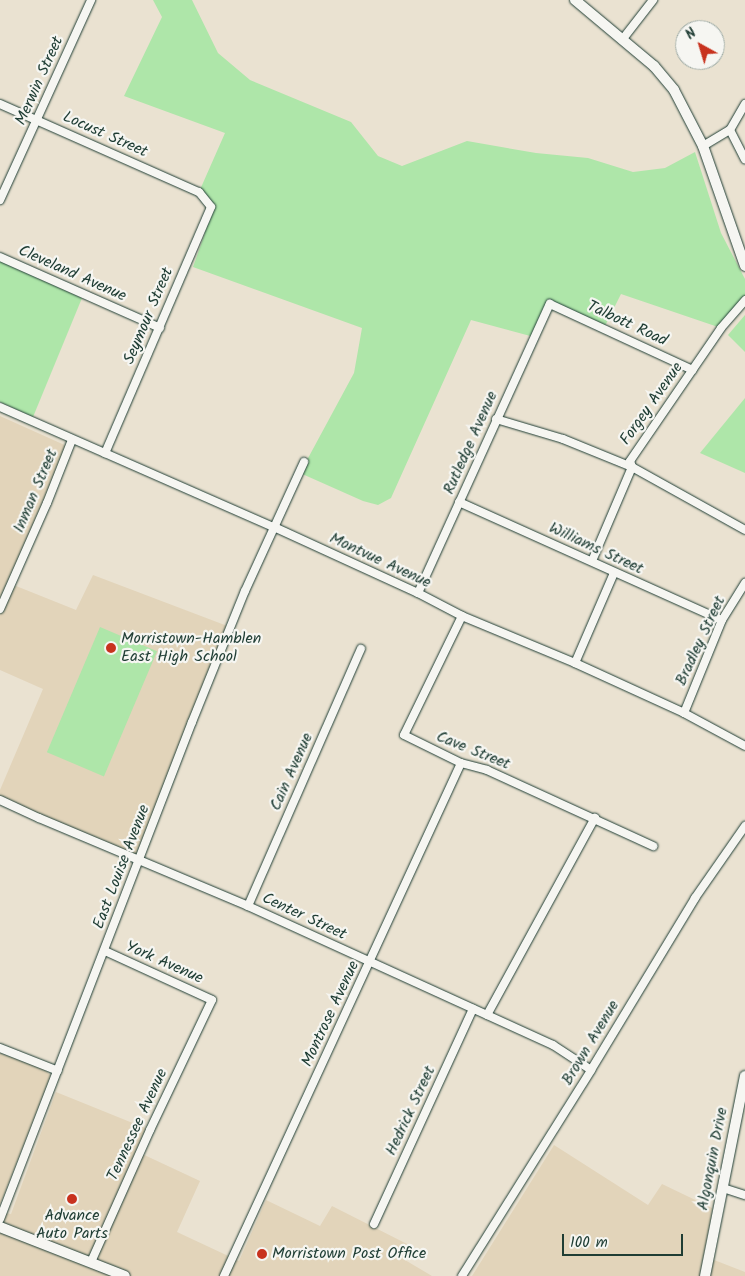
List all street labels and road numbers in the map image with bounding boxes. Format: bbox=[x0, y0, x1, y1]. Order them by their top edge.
street label: Merwin Street bbox=[12, 34, 68, 128]
street label: Locust Street bbox=[60, 108, 150, 162]
street label: Cleveland Avenue bbox=[15, 242, 129, 306]
street label: Seymour Street bbox=[120, 265, 178, 367]
street label: Talbott Road bbox=[584, 297, 670, 351]
street label: Forgey Avenue bbox=[616, 359, 688, 449]
street label: Rutledge Avenue bbox=[440, 389, 502, 497]
street label: Inman Street bbox=[10, 446, 62, 536]
street label: Williams Street bbox=[546, 519, 646, 579]
street label: Montvue Avenue bbox=[326, 529, 434, 593]
street label: Bradley Street bbox=[672, 593, 730, 689]
street label: Cave Street bbox=[433, 727, 513, 775]
street label: Cain Avenue bbox=[266, 730, 318, 814]
street label: East Louise Avenue bbox=[90, 802, 154, 932]
street label: Center Street bbox=[259, 889, 349, 945]
street label: York Avenue bbox=[122, 937, 206, 989]
street label: Montrose Avenue bbox=[298, 958, 364, 1070]
street label: Brown Avenue bbox=[558, 997, 624, 1089]
street label: Hedrick Street bbox=[382, 1063, 440, 1159]
street label: Tennessee Avenue bbox=[104, 1066, 172, 1184]
street label: Algonquin Drive bbox=[694, 1106, 732, 1212]

